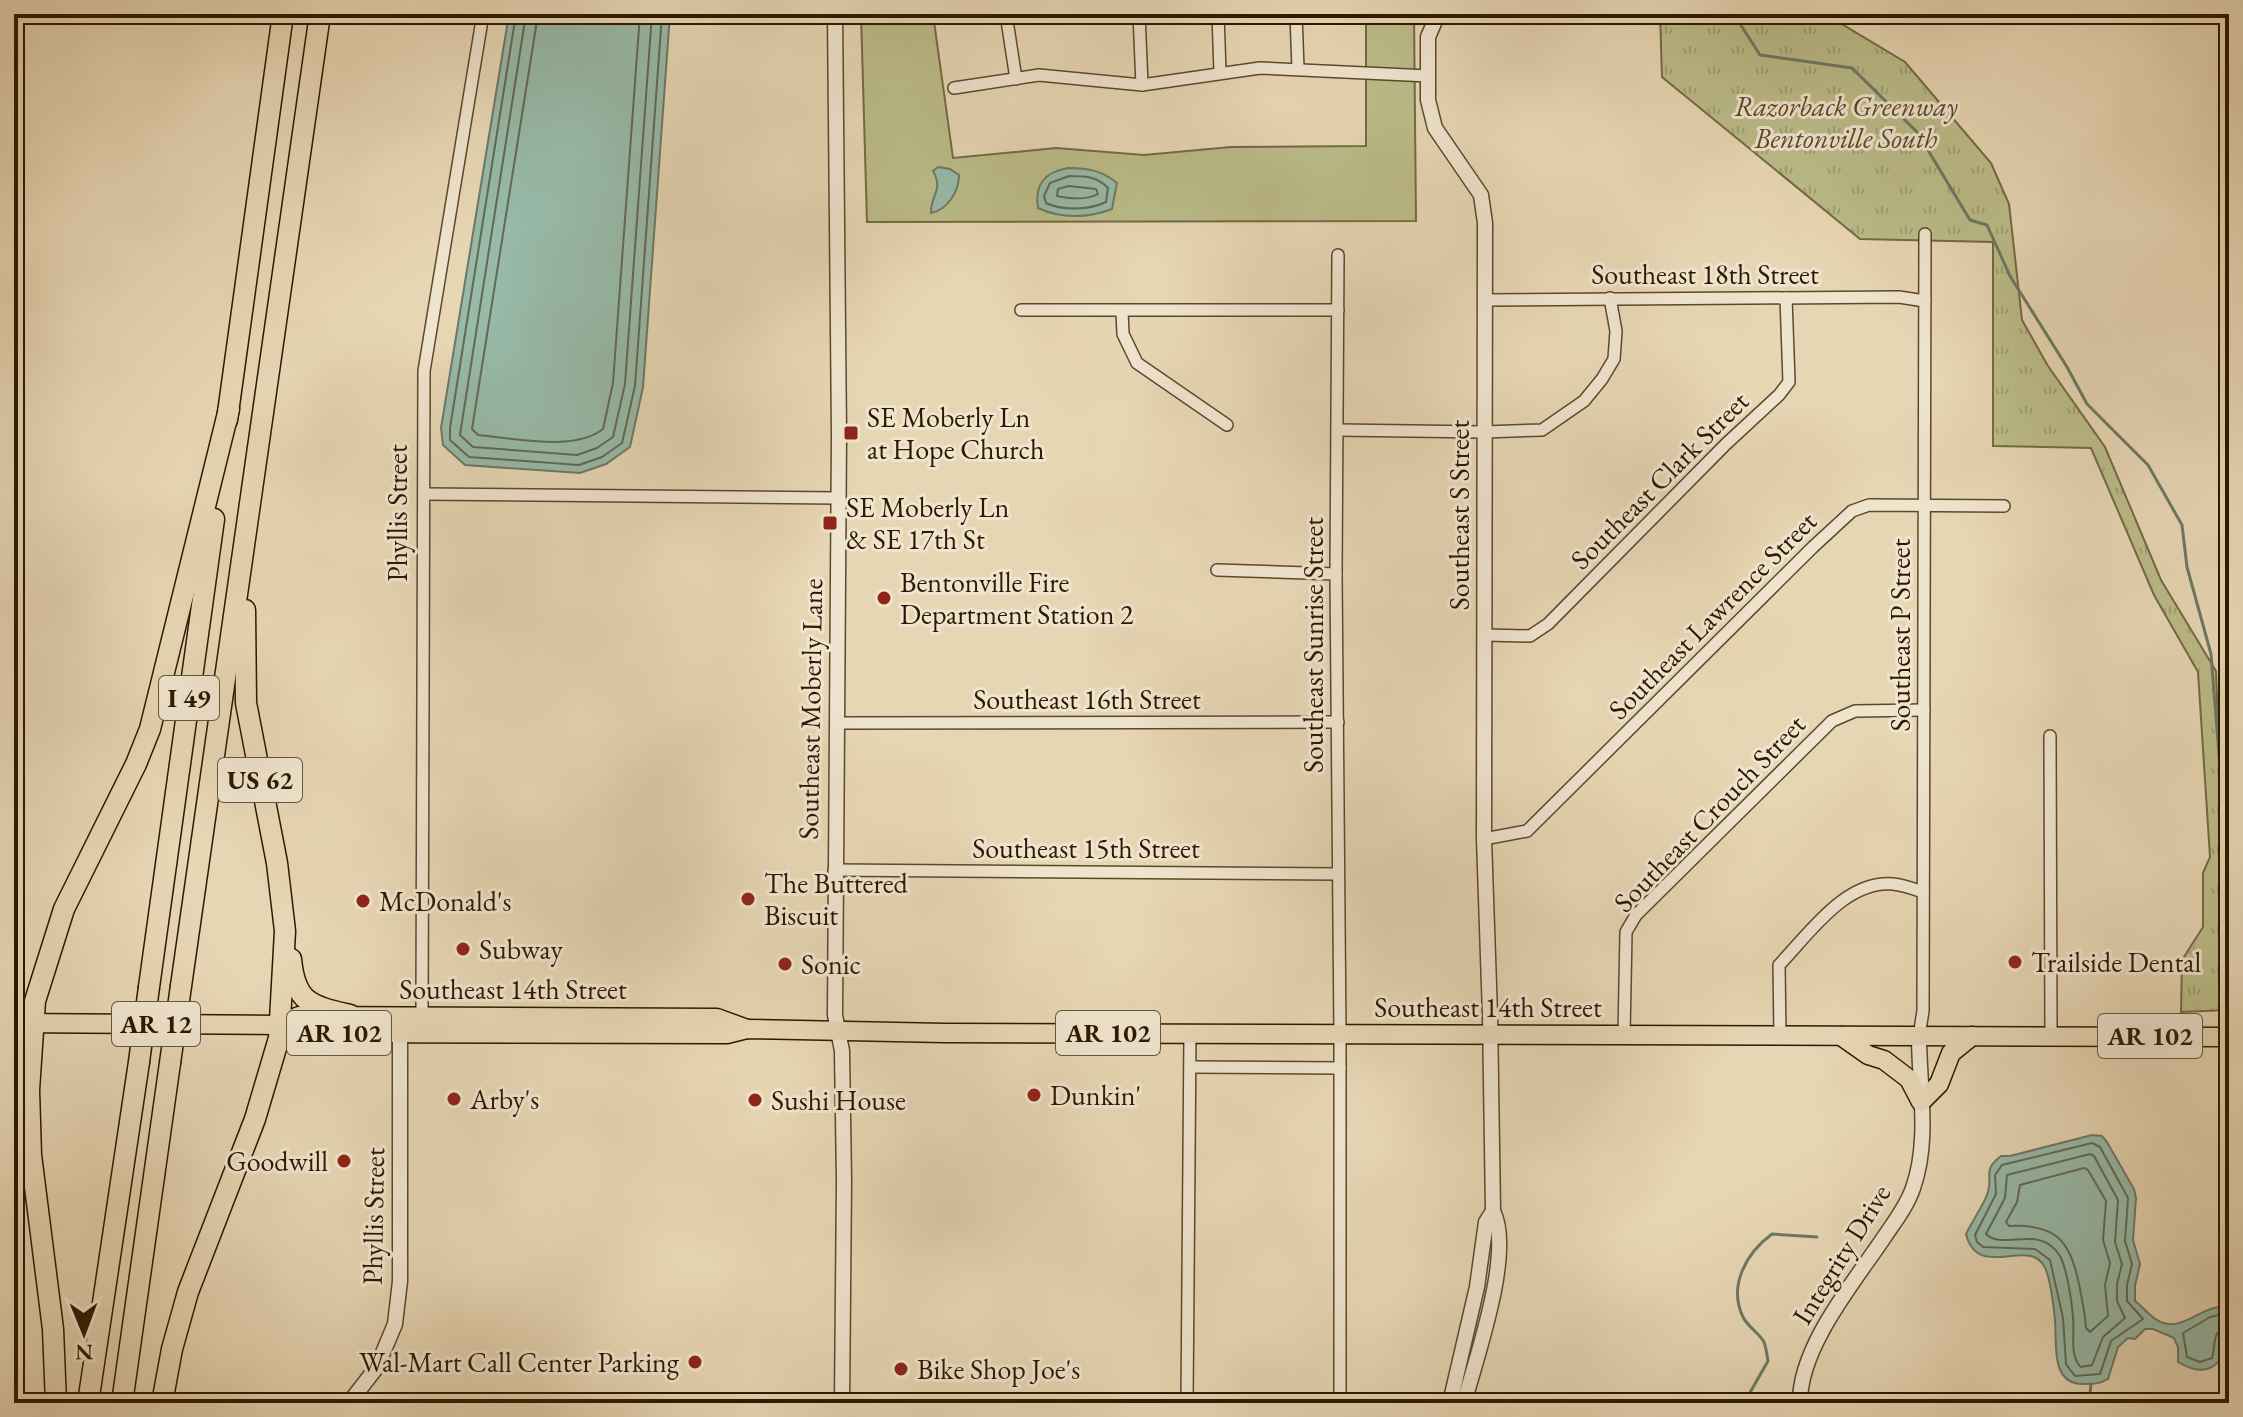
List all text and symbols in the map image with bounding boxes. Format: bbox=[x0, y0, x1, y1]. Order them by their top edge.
park label: Razorback Greenway Bentonville South bbox=[1734, 88, 1958, 156]
street label: Southeast 18th Street bbox=[1591, 256, 1819, 292]
street label: Southeast Clark Street bbox=[1562, 383, 1756, 577]
place label: SE Moberly Ln at Hope Church bbox=[867, 399, 1044, 467]
street label: Southeast S Street bbox=[1441, 420, 1477, 610]
marker: SE Moberly Ln at Hope Church bbox=[842, 424, 860, 442]
street label: Phyllis Street bbox=[379, 444, 415, 582]
place label: SE Moberly Ln & SE 17th St bbox=[846, 489, 1010, 557]
street label: Southeast Lawrence Street bbox=[1600, 503, 1824, 727]
marker: SE Moberly Ln & SE 17th St bbox=[821, 514, 839, 532]
street label: Southeast Sunrise Street bbox=[1295, 517, 1331, 773]
street label: Southeast P Street bbox=[1882, 538, 1918, 731]
place label: Bentonville Fire Department Station 2 bbox=[900, 564, 1134, 632]
street label: Southeast Moberly Lane bbox=[790, 578, 830, 840]
marker: Bentonville Fire Department Station 2 bbox=[875, 589, 893, 607]
road number: I 49 bbox=[159, 676, 219, 720]
street label: Southeast 16th Street bbox=[973, 681, 1201, 717]
street label: Southeast Crouch Street bbox=[1605, 706, 1813, 919]
road number: US 62 bbox=[218, 758, 302, 802]
street label: Southeast 15th Street bbox=[972, 830, 1200, 866]
place label: The Buttered Biscuit bbox=[764, 865, 908, 933]
place label: McDonald's bbox=[379, 883, 512, 919]
marker: The Buttered Biscuit bbox=[739, 890, 757, 908]
marker: McDonald's bbox=[354, 892, 372, 910]
place label: Subway bbox=[479, 931, 563, 967]
marker: Subway bbox=[454, 940, 472, 958]
place label: Trailside Dental bbox=[2031, 944, 2201, 980]
place label: Sonic bbox=[801, 946, 861, 982]
marker: Trailside Dental bbox=[2006, 953, 2024, 971]
marker: Sonic bbox=[776, 955, 794, 973]
street label: Southeast 14th Street bbox=[399, 971, 627, 1007]
street label: Southeast 14th Street bbox=[1374, 989, 1602, 1025]
road number: AR 12 bbox=[112, 1002, 200, 1046]
road number: AR 102 bbox=[287, 1011, 391, 1055]
road number: AR 102 bbox=[1056, 1011, 1160, 1055]
road number: AR 102 bbox=[2098, 1014, 2202, 1058]
place label: Dunkin' bbox=[1050, 1077, 1141, 1113]
place label: Arby's bbox=[469, 1081, 539, 1117]
place label: Sushi House bbox=[771, 1082, 906, 1118]
marker: Dunkin' bbox=[1025, 1086, 1043, 1104]
marker: Arby's bbox=[445, 1090, 463, 1108]
marker: Sushi House bbox=[746, 1091, 764, 1109]
place label: Goodwill bbox=[226, 1143, 328, 1179]
street label: Phyllis Street bbox=[354, 1147, 392, 1285]
marker: Goodwill bbox=[335, 1152, 353, 1170]
street label: Integrity Drive bbox=[1784, 1177, 1898, 1331]
north arrow bbox=[44, 1293, 124, 1373]
text: N bbox=[75, 1338, 93, 1367]
place label: Wal-Mart Call Center Parking bbox=[359, 1344, 680, 1380]
place label: Bike Shop Joe's bbox=[917, 1351, 1080, 1387]
marker: Wal-Mart Call Center Parking bbox=[686, 1353, 704, 1371]
marker: Bike Shop Joe's bbox=[892, 1360, 910, 1378]

